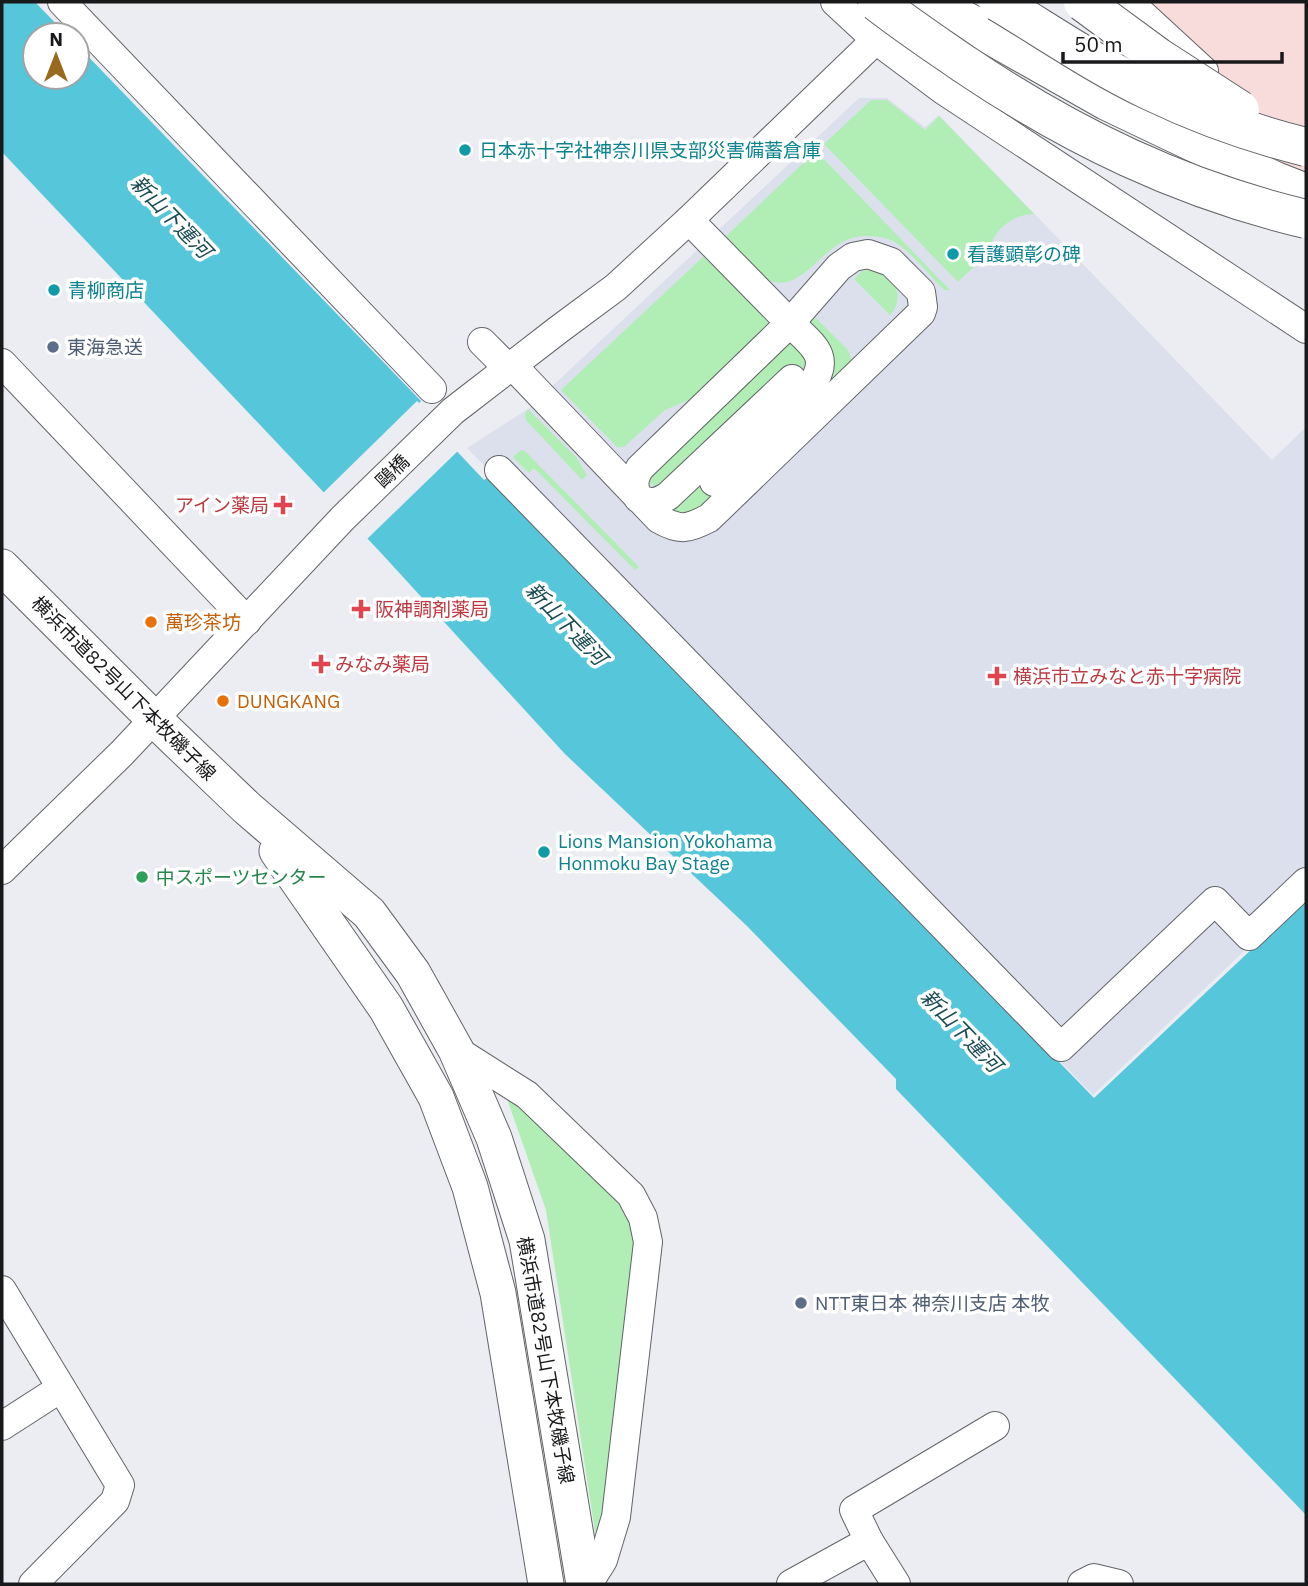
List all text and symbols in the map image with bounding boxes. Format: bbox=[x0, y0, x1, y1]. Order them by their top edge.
north arrow bbox=[21, 21, 91, 91]
scale bar bbox=[1063, 21, 1282, 65]
text: N bbox=[49, 27, 63, 51]
text: 50 m bbox=[1074, 30, 1123, 58]
place label: 日本赤十字社神奈川県支部災害備蓄倉庫 bbox=[479, 138, 821, 162]
marker: 日本赤十字社神奈川県支部災害備蓄倉庫 bbox=[457, 142, 473, 158]
water label: 新山下運河 bbox=[125, 169, 221, 267]
place label: 看護顕彰の碑 bbox=[967, 242, 1081, 266]
marker: 看護顕彰の碑 bbox=[945, 246, 961, 262]
place label: 青柳商店 bbox=[68, 278, 144, 302]
marker: 青柳商店 bbox=[46, 282, 62, 298]
place label: 東海急送 bbox=[67, 335, 143, 359]
marker: 東海急送 bbox=[45, 339, 61, 355]
street label: 鷗橋 bbox=[370, 449, 414, 493]
place label: アイン薬局 bbox=[175, 493, 269, 517]
marker: アイン薬局 bbox=[275, 497, 291, 513]
water label: 新山下運河 bbox=[520, 576, 616, 674]
street label: 横浜市道82号山下本牧磯子線 bbox=[27, 591, 221, 785]
place label: 阪神調剤薬局 bbox=[375, 597, 489, 621]
marker: 阪神調剤薬局 bbox=[353, 601, 369, 617]
place label: 萬珍茶坊 bbox=[165, 610, 241, 634]
marker: 萬珍茶坊 bbox=[143, 614, 159, 630]
place label: みなみ薬局 bbox=[335, 652, 430, 676]
marker: みなみ薬局 bbox=[313, 656, 329, 672]
place label: 横浜市立みなと赤十字病院 bbox=[1013, 664, 1241, 688]
marker: 横浜市立みなと赤十字病院 bbox=[987, 666, 1007, 686]
place label: DUNGKANG bbox=[237, 689, 340, 713]
marker: DUNGKANG bbox=[215, 693, 231, 709]
place label: Lions Mansion Yokohama Honmoku Bay Stage bbox=[558, 829, 773, 875]
marker: Lions Mansion Yokohama Honmoku Bay Stage bbox=[536, 844, 552, 860]
place label: 中スポーツセンター bbox=[156, 865, 327, 889]
marker: 中スポーツセンター bbox=[134, 869, 150, 885]
water label: 新山下運河 bbox=[915, 983, 1011, 1081]
street label: 横浜市道82号山下本牧磯子線 bbox=[512, 1234, 580, 1486]
place label: NTT東日本 神奈川支店 本牧 bbox=[815, 1291, 1050, 1315]
marker: NTT東日本 神奈川支店 本牧 bbox=[793, 1295, 809, 1311]

